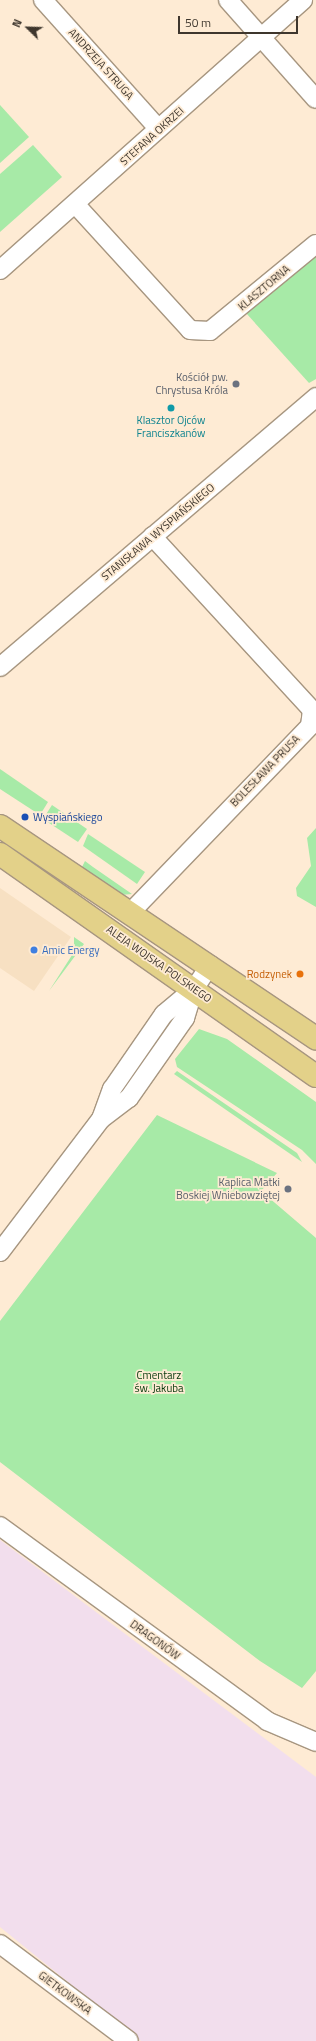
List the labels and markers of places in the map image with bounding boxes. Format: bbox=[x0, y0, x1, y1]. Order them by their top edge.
place label: Kościół pw. Chrystusa Króla bbox=[155, 371, 228, 397]
marker: Kościół pw. Chrystusa Króla bbox=[231, 379, 241, 389]
marker: Klasztor Ojców Franciszkanów bbox=[166, 403, 176, 413]
place label: Klasztor Ojców Franciszkanów bbox=[137, 414, 205, 440]
place label: Wyspiańskiego bbox=[33, 810, 103, 824]
marker: Wyspiańskiego bbox=[20, 812, 30, 822]
place label: Amic Energy bbox=[42, 943, 100, 957]
marker: Amic Energy bbox=[29, 945, 39, 955]
place label: Rodzynek bbox=[247, 967, 292, 981]
marker: Rodzynek bbox=[295, 969, 305, 979]
place label: Kaplica Matki Boskiej Wniebowziętej bbox=[176, 1176, 280, 1202]
marker: Kaplica Matki Boskiej Wniebowziętej bbox=[283, 1184, 293, 1194]

